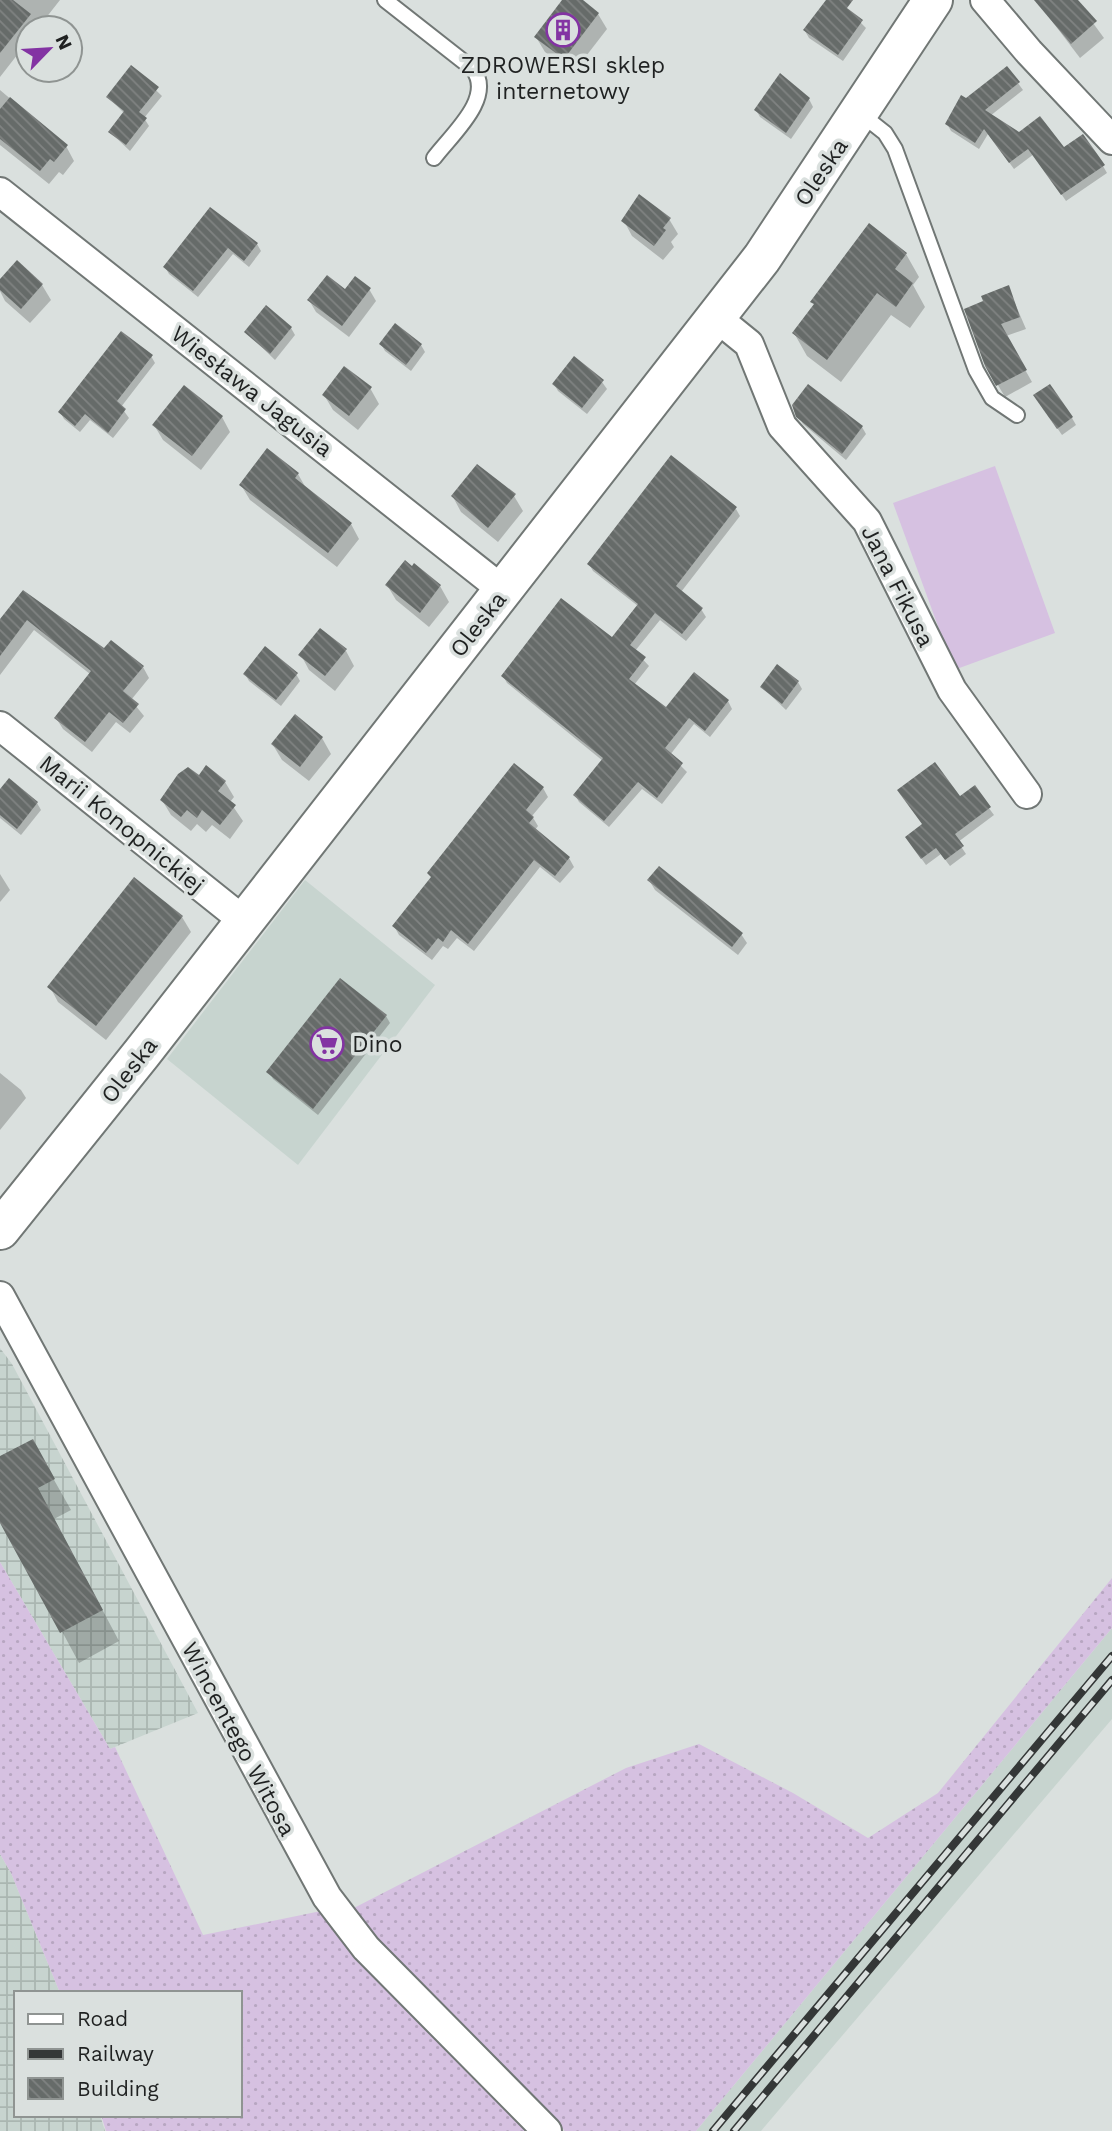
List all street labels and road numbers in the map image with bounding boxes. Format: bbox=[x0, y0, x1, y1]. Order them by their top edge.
street label: Oleska bbox=[789, 133, 854, 211]
street label: Wiesława Jagusia bbox=[166, 320, 338, 463]
street label: Jana Fikusa bbox=[855, 521, 940, 651]
street label: Oleska bbox=[445, 586, 512, 662]
street label: Marii Konopnickiej bbox=[34, 750, 210, 899]
street label: Oleska bbox=[96, 1032, 163, 1108]
street label: Wincentego Witosa bbox=[176, 1638, 301, 1841]

